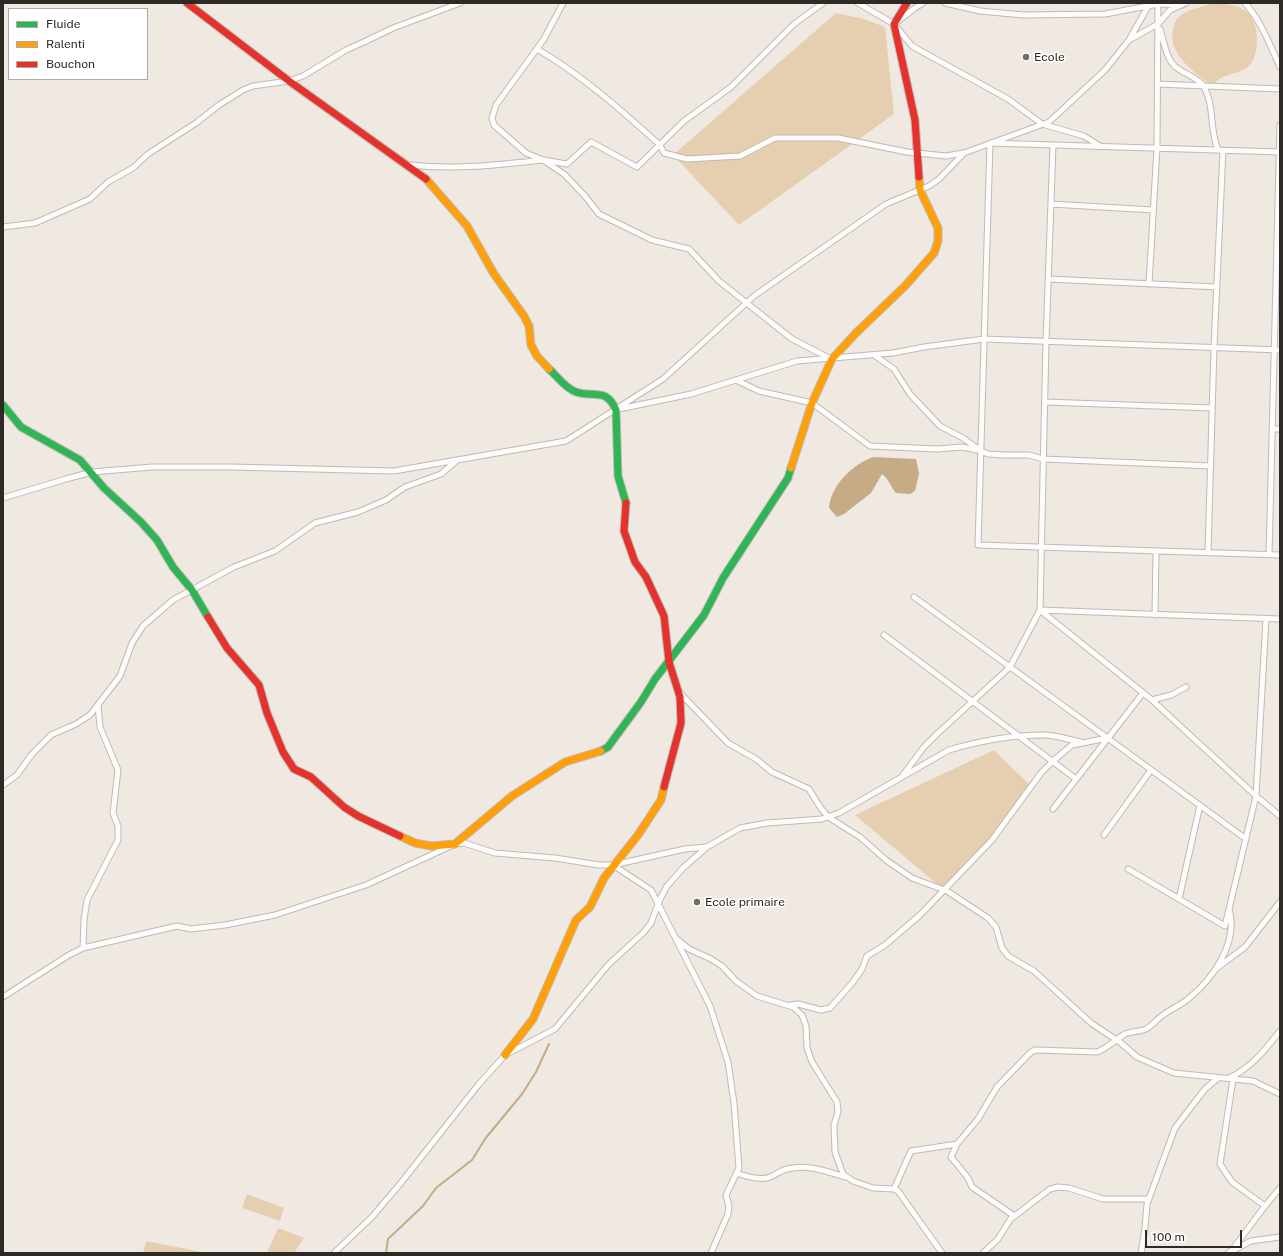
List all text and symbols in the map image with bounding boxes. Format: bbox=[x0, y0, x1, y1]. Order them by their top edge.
legend bbox=[8, 8, 148, 80]
text: Fluide bbox=[46, 17, 81, 31]
text: Ralenti bbox=[46, 37, 85, 51]
place label: Ecole bbox=[1034, 50, 1065, 64]
marker: Ecole bbox=[1021, 52, 1031, 62]
text: Bouchon bbox=[46, 57, 95, 71]
place label: Ecole primaire bbox=[705, 895, 785, 909]
marker: Ecole primaire bbox=[692, 897, 702, 907]
scale bar bbox=[1147, 1222, 1244, 1248]
text: 100 m bbox=[1152, 1230, 1185, 1244]

